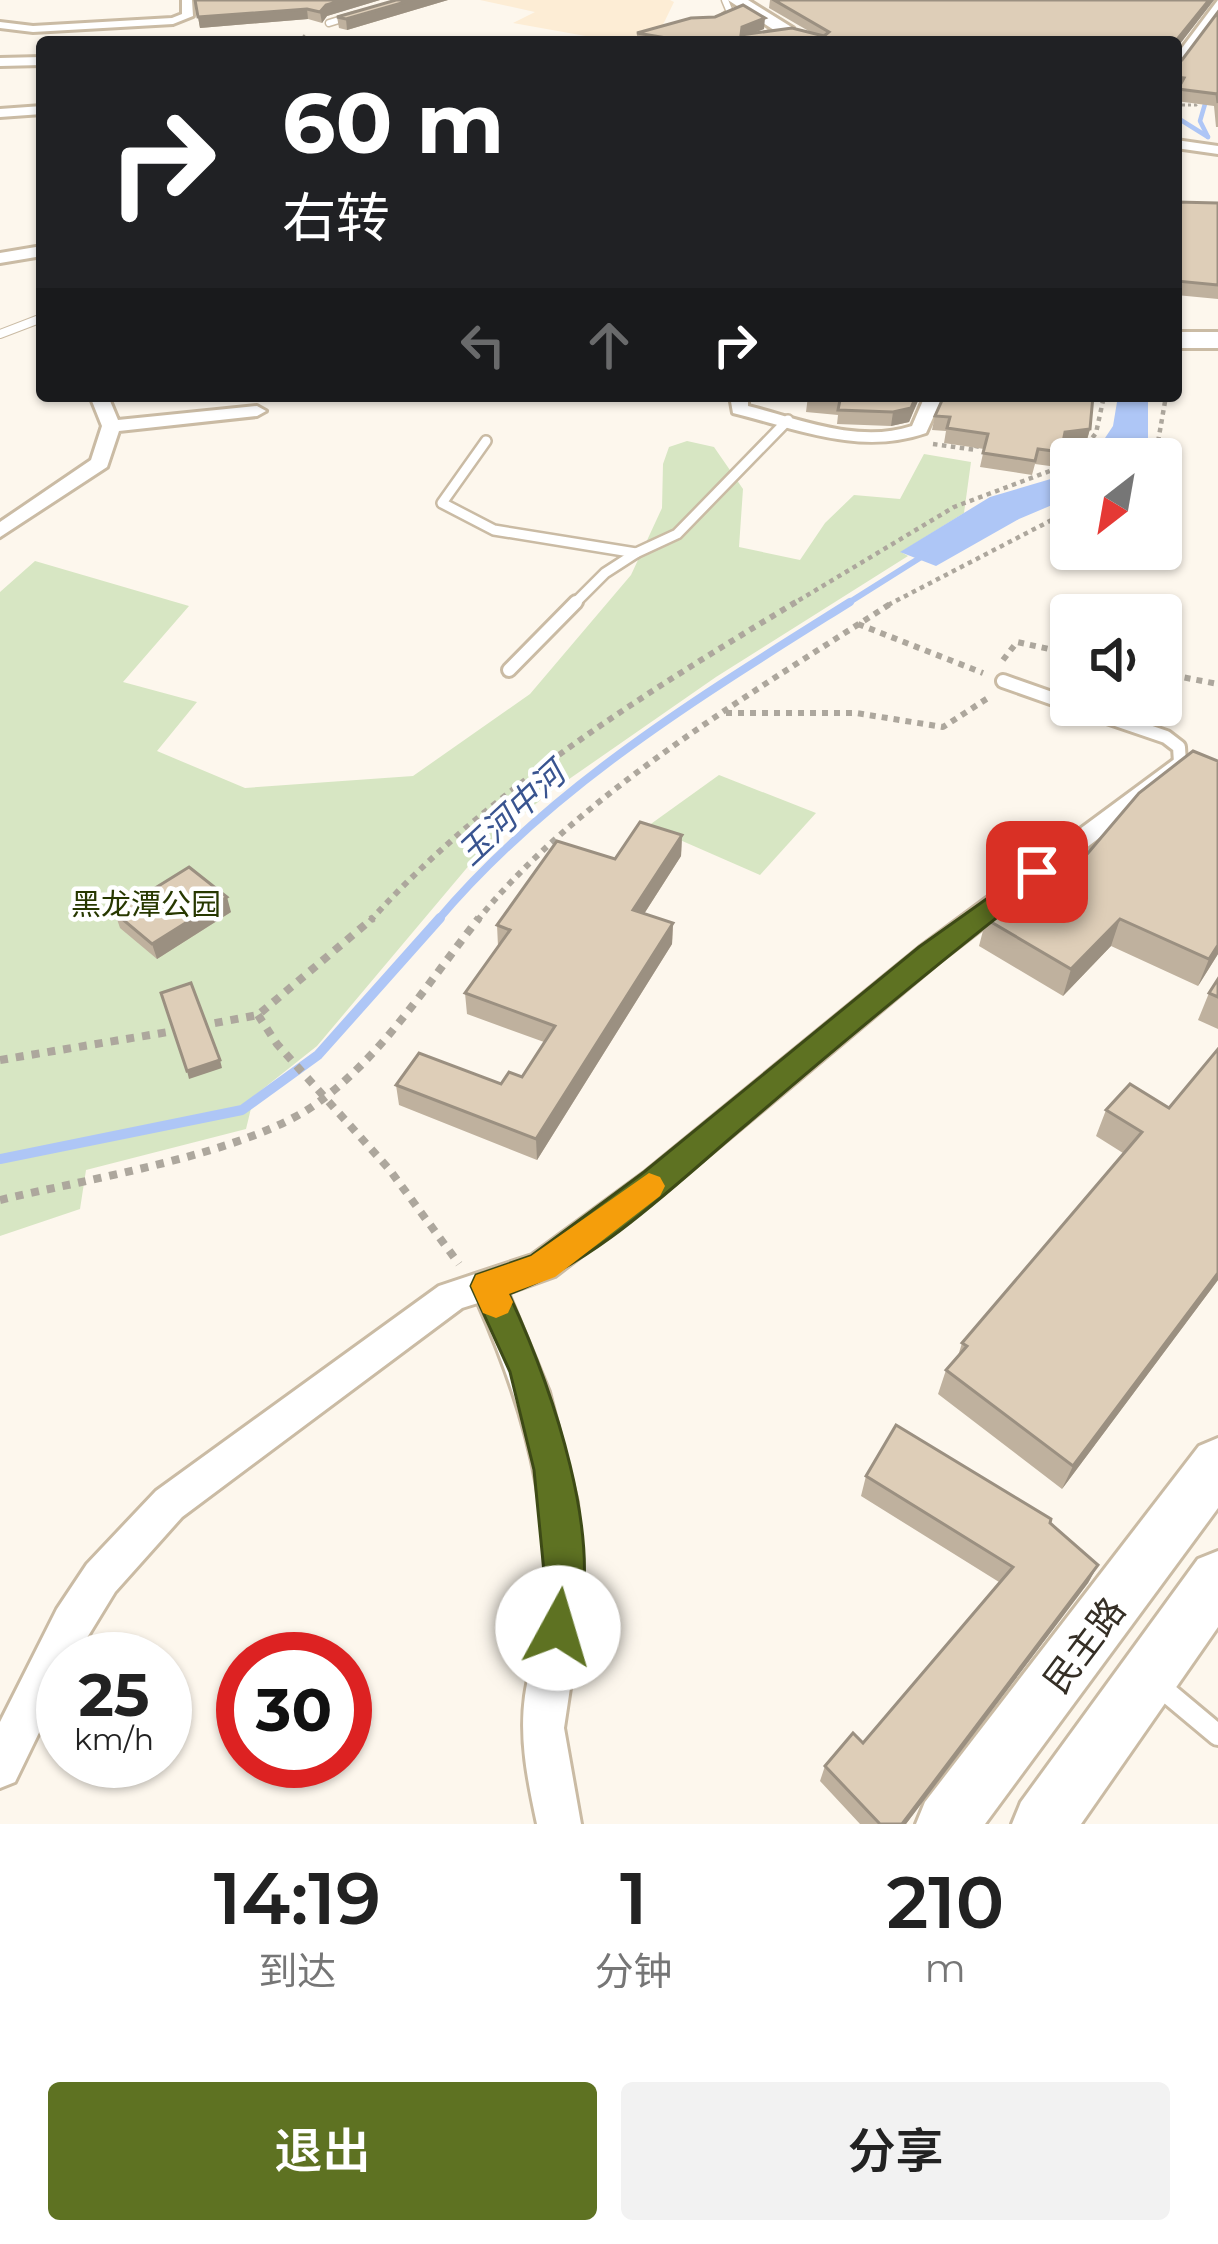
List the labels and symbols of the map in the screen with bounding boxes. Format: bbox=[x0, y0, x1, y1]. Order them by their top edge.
north arrow bbox=[1050, 438, 1182, 570]
water label: 玉河中河 bbox=[449, 749, 577, 873]
pin bbox=[986, 821, 1088, 923]
park label: 黑龙潭公园 bbox=[71, 886, 221, 923]
position arrow bbox=[495, 1565, 621, 1691]
street label: 民主路 bbox=[1034, 1589, 1134, 1701]
speed limit sign: 30 bbox=[216, 1632, 372, 1788]

